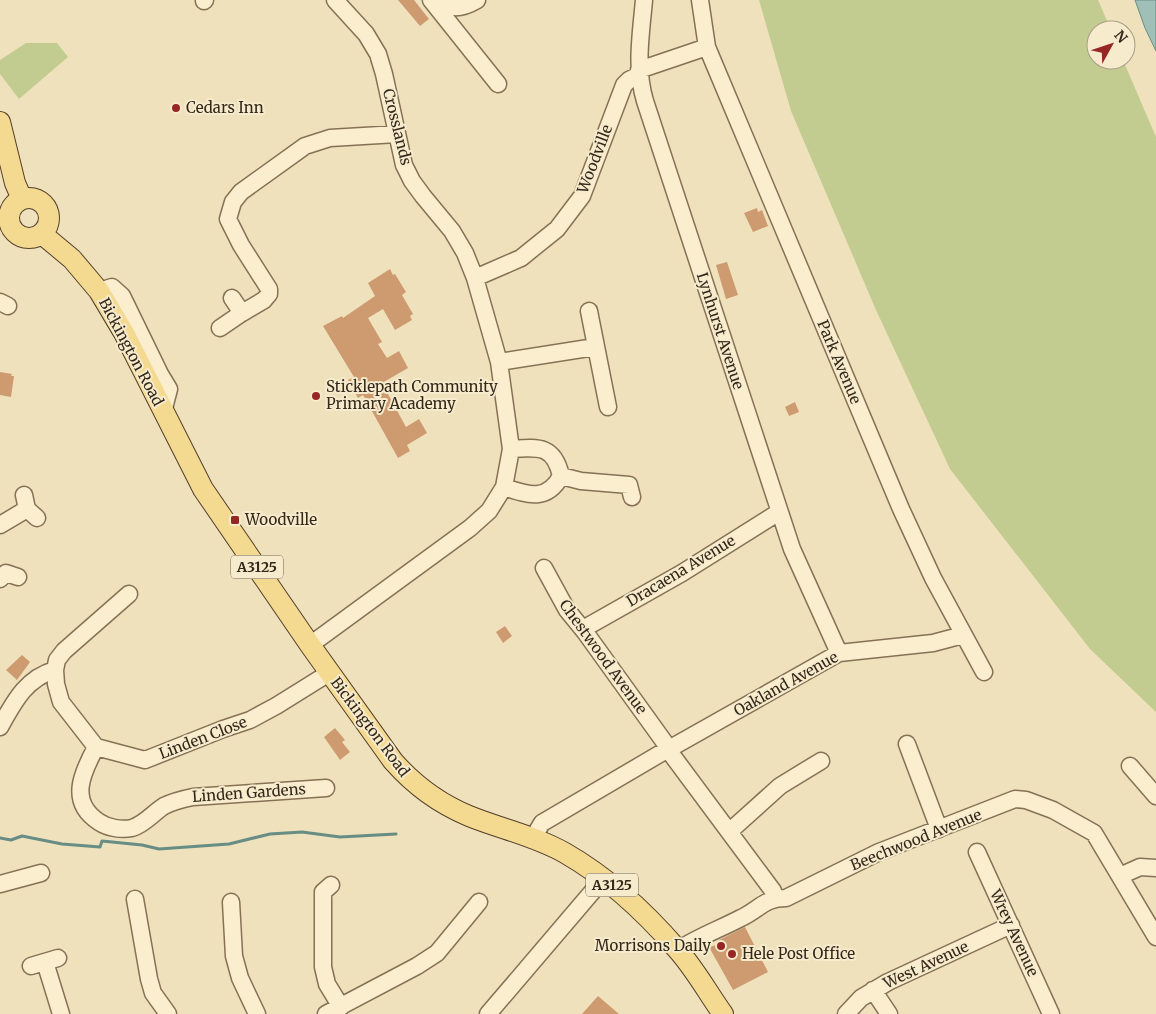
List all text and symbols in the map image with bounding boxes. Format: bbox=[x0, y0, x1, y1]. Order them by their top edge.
north arrow bbox=[1086, 20, 1136, 70]
text: N bbox=[1111, 27, 1131, 47]
street label: Crosslands bbox=[379, 87, 416, 167]
place label: Cedars Inn bbox=[186, 98, 264, 117]
marker: Cedars Inn bbox=[170, 102, 182, 114]
street label: Woodville bbox=[572, 122, 616, 197]
street label: Lynhurst Avenue bbox=[693, 270, 748, 392]
street label: Bickington Road bbox=[95, 294, 168, 409]
street label: Park Avenue bbox=[813, 317, 866, 407]
place label: Sticklepath Community Primary Academy bbox=[326, 377, 498, 413]
marker: Sticklepath Community Primary Academy bbox=[310, 390, 322, 402]
place label: Woodville bbox=[244, 510, 317, 529]
marker: Woodville bbox=[229, 514, 241, 526]
street label: Dracaena Avenue bbox=[623, 531, 739, 611]
road number: A3125 bbox=[231, 556, 283, 578]
street label: Chestwood Avenue bbox=[555, 596, 652, 718]
street label: Oakland Avenue bbox=[730, 647, 841, 720]
street label: Bickington Road bbox=[327, 673, 414, 780]
street label: Linden Close bbox=[156, 712, 250, 763]
street label: Linden Gardens bbox=[191, 779, 306, 806]
street label: Beechwood Avenue bbox=[847, 804, 984, 875]
road number: A3125 bbox=[586, 874, 638, 896]
street label: Wrey Avenue bbox=[986, 885, 1043, 979]
place label: Morrisons Daily bbox=[595, 936, 711, 955]
street label: West Avenue bbox=[879, 937, 971, 993]
marker: Morrisons Daily bbox=[715, 940, 727, 952]
place label: Hele Post Office bbox=[742, 944, 855, 963]
marker: Hele Post Office bbox=[726, 948, 738, 960]

